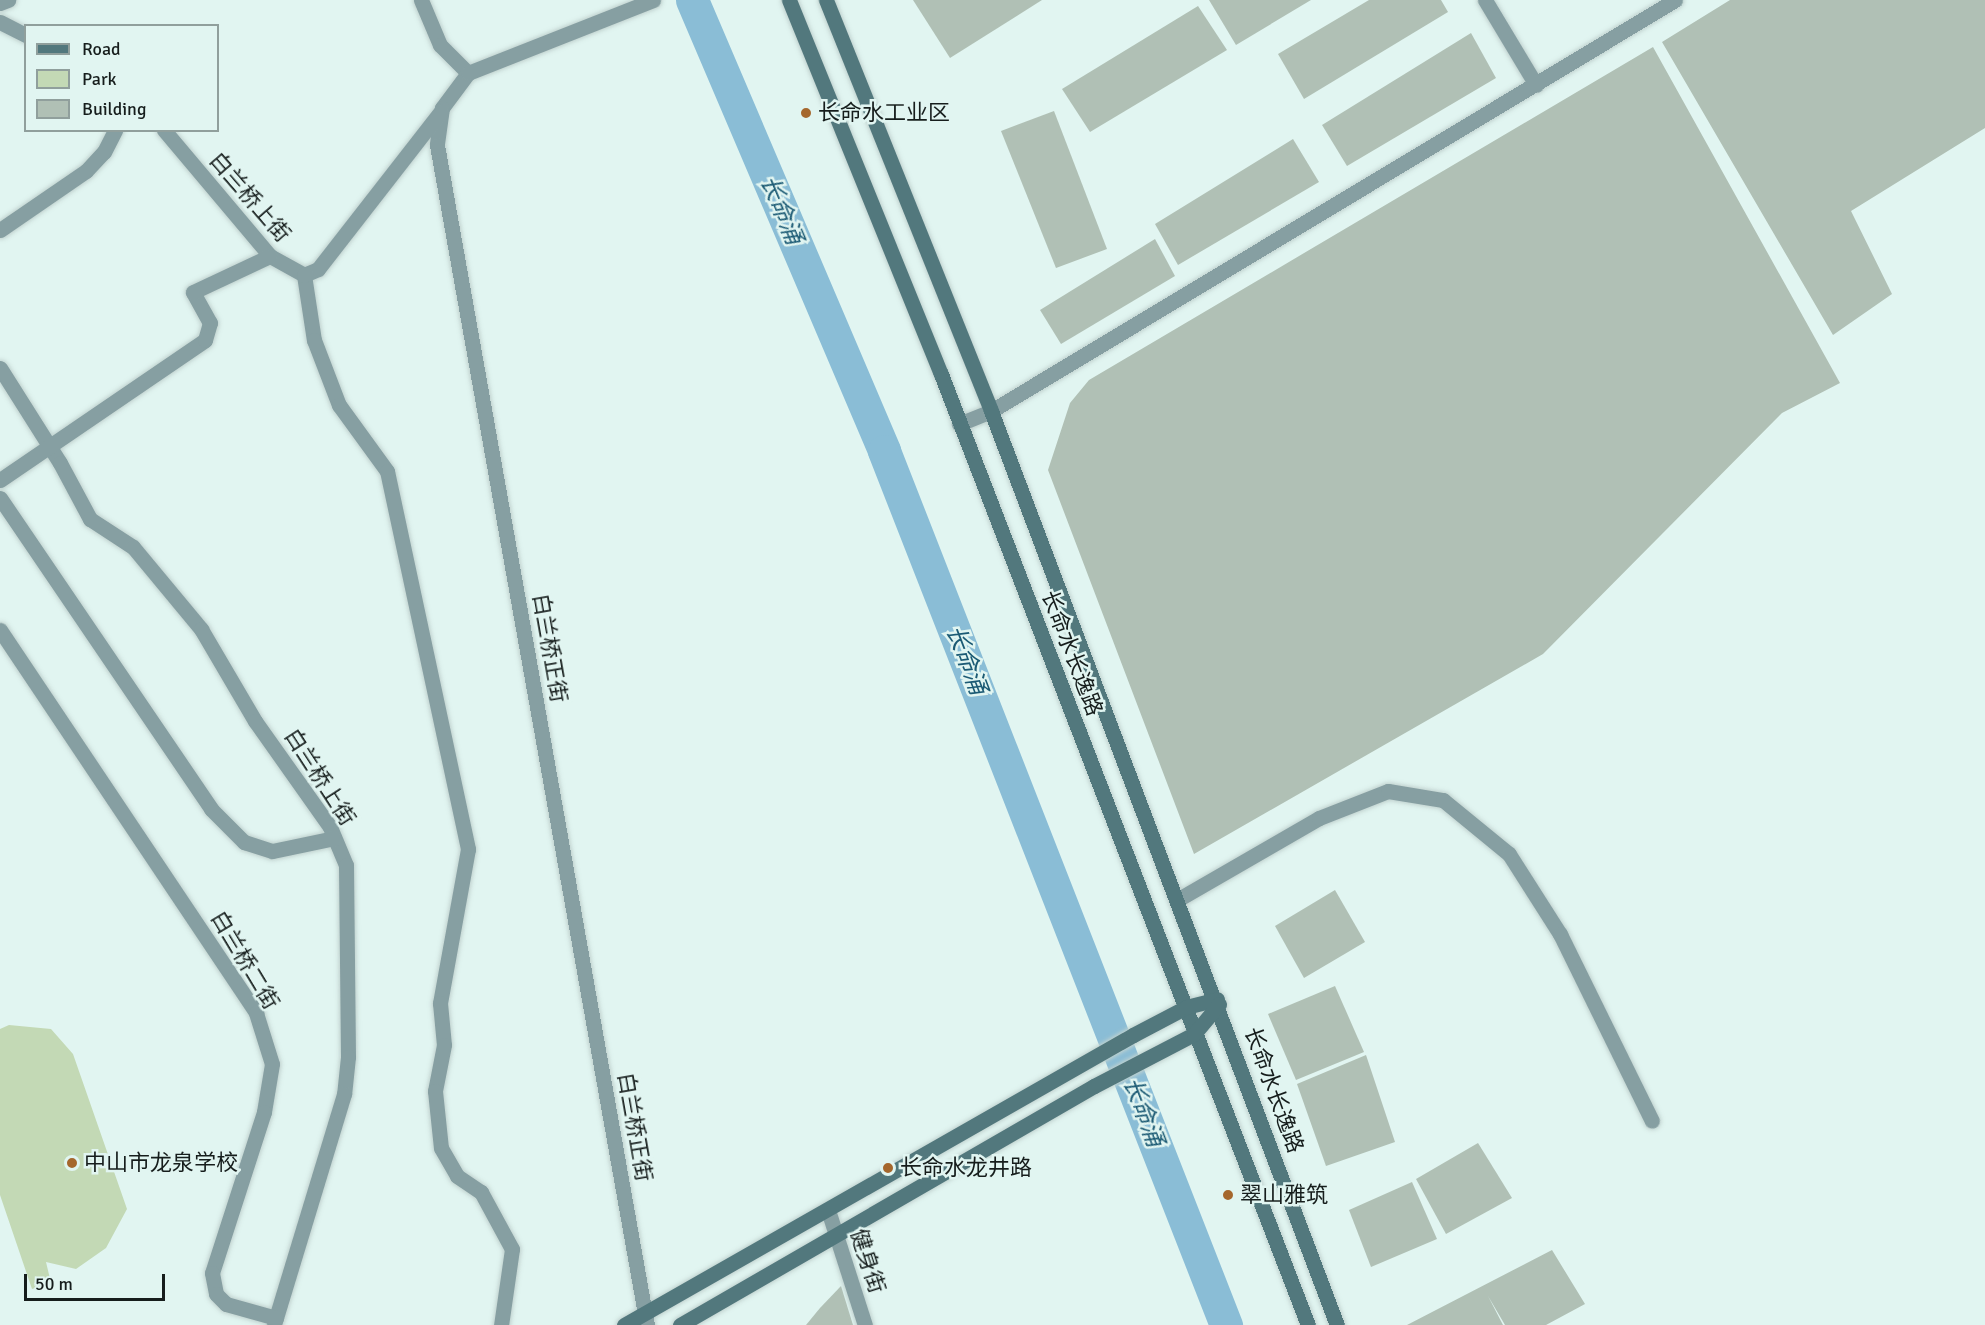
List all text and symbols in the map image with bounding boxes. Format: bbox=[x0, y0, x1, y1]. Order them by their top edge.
legend bbox=[24, 24, 219, 132]
text: Road bbox=[82, 38, 121, 60]
text: Park bbox=[82, 68, 117, 90]
text: Building bbox=[82, 98, 146, 120]
place label: 长命水工业区 bbox=[818, 100, 950, 126]
marker: 长命水工业区 bbox=[799, 106, 813, 120]
street label: 白兰桥上街 bbox=[204, 147, 296, 247]
water label: 长命涌 bbox=[754, 171, 808, 249]
street label: 长命水长逸路 bbox=[1036, 587, 1108, 719]
street label: 白兰桥正街 bbox=[527, 592, 573, 704]
water label: 长命涌 bbox=[940, 621, 992, 699]
street label: 白兰桥上街 bbox=[279, 724, 361, 830]
street label: 白兰桥二街 bbox=[205, 906, 285, 1014]
street label: 长命水长逸路 bbox=[1239, 1023, 1309, 1157]
street label: 白兰桥正街 bbox=[612, 1071, 658, 1183]
water label: 长命涌 bbox=[1117, 1073, 1169, 1151]
place label: 中山市龙泉学校 bbox=[84, 1150, 238, 1176]
place label: 长命水龙井路 bbox=[900, 1155, 1032, 1181]
marker: 中山市龙泉学校 bbox=[65, 1156, 79, 1170]
marker: 长命水龙井路 bbox=[881, 1161, 895, 1175]
place label: 翠山雅筑 bbox=[1240, 1182, 1328, 1208]
marker: 翠山雅筑 bbox=[1221, 1188, 1235, 1202]
street label: 健身街 bbox=[845, 1226, 891, 1296]
scale bar bbox=[27, 1262, 168, 1300]
text: 50 m bbox=[35, 1273, 73, 1295]

